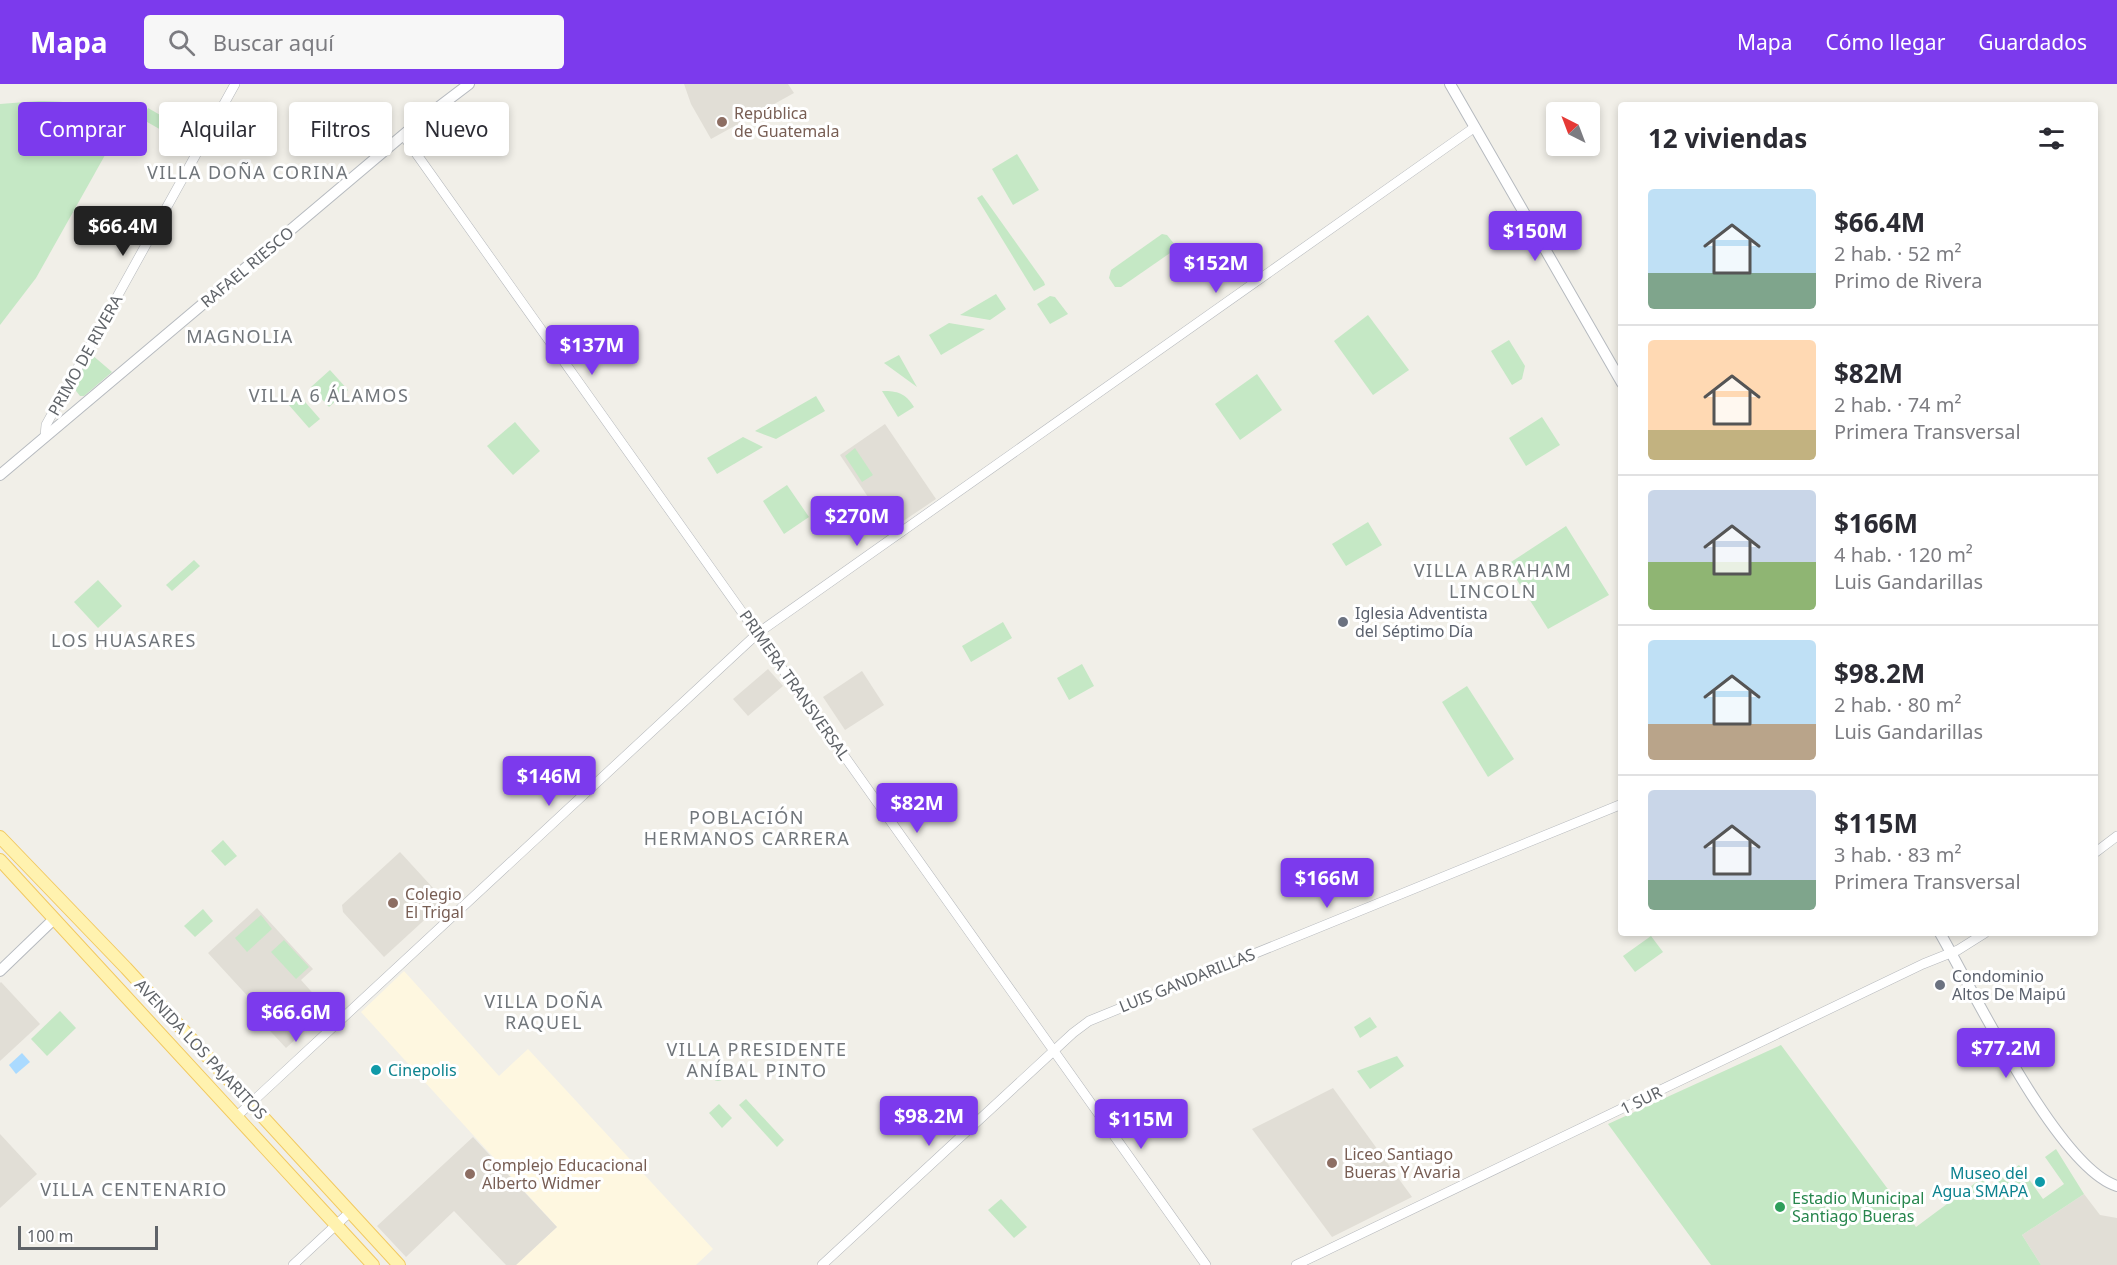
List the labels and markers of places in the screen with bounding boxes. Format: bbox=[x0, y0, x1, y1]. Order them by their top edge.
place label: República de Guatemala bbox=[734, 102, 839, 142]
marker: República de Guatemala bbox=[715, 115, 729, 129]
pin: $66.4M bbox=[74, 206, 172, 257]
pin: $150M bbox=[1493, 211, 1577, 262]
pin: $152M bbox=[1174, 243, 1258, 294]
pin: $137M bbox=[550, 325, 634, 376]
pin: $270M bbox=[815, 496, 899, 547]
place label: Iglesia Adventista del Séptimo Día bbox=[1355, 602, 1488, 642]
marker: Iglesia Adventista del Séptimo Día bbox=[1336, 615, 1350, 629]
pin: $146M bbox=[507, 756, 591, 807]
pin: $82M bbox=[881, 783, 953, 834]
pin: $166M bbox=[1285, 858, 1369, 909]
place label: Colegio El Trigal bbox=[405, 883, 464, 923]
marker: Colegio El Trigal bbox=[386, 896, 400, 910]
place label: Condominio Altos De Maipú bbox=[1952, 965, 2066, 1005]
marker: Condominio Altos De Maipú bbox=[1933, 978, 1947, 992]
pin: $66.6M bbox=[247, 992, 345, 1043]
pin: $77.2M bbox=[1957, 1028, 2055, 1079]
place label: Cinepolis bbox=[388, 1059, 457, 1081]
marker: Cinepolis bbox=[369, 1063, 383, 1077]
pin: $98.2M bbox=[880, 1096, 978, 1147]
pin: $115M bbox=[1099, 1099, 1183, 1150]
place label: Liceo Santiago Bueras Y Avaria bbox=[1344, 1143, 1461, 1183]
place label: Complejo Educacional Alberto Widmer bbox=[482, 1154, 647, 1194]
marker: Liceo Santiago Bueras Y Avaria bbox=[1325, 1156, 1339, 1170]
place label: Museo del Agua SMAPA bbox=[1932, 1162, 2029, 1202]
marker: Complejo Educacional Alberto Widmer bbox=[463, 1167, 477, 1181]
marker: Museo del Agua SMAPA bbox=[2033, 1175, 2047, 1189]
place label: Estadio Municipal Santiago Bueras bbox=[1792, 1187, 1924, 1227]
marker: Estadio Municipal Santiago Bueras bbox=[1773, 1200, 1787, 1214]

